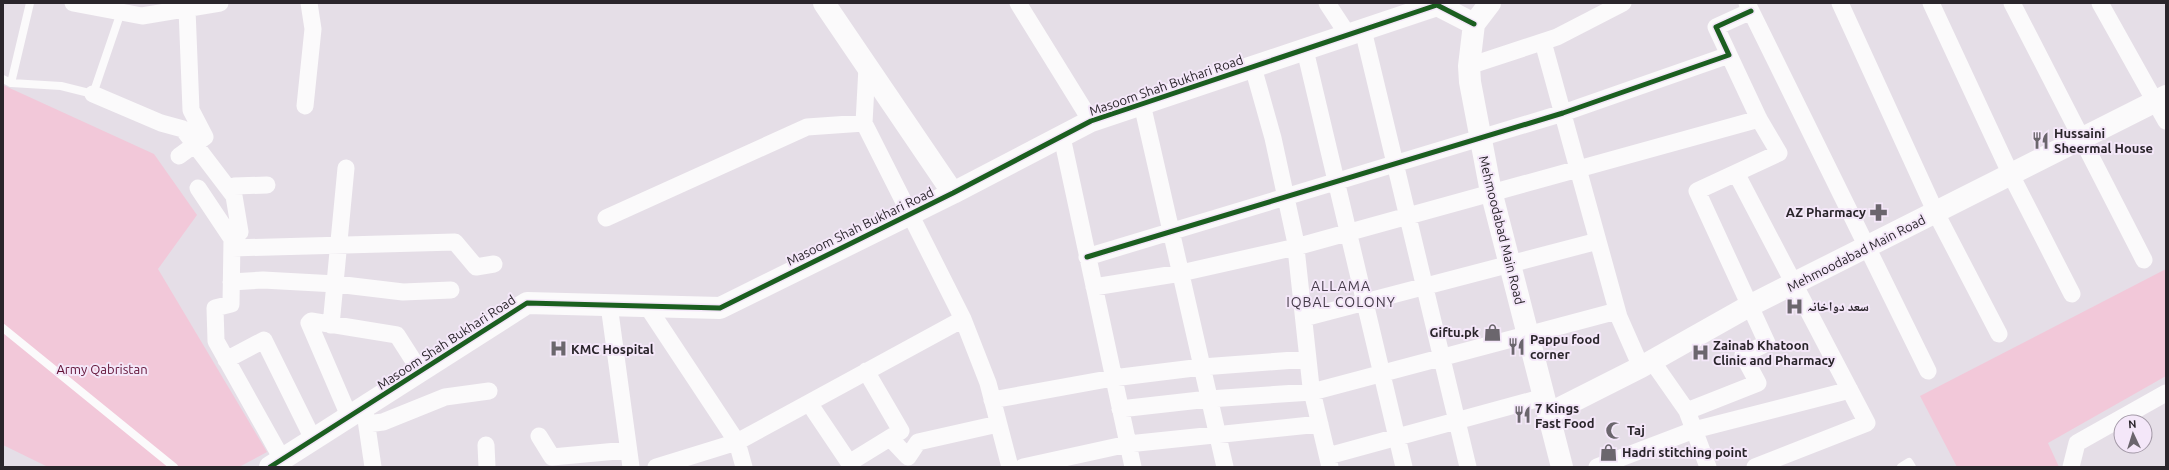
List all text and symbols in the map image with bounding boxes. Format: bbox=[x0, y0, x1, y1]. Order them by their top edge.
street label: Masoom Shah Bukhari Road bbox=[1087, 52, 1245, 118]
place label: Hussaini Sheermal House bbox=[2054, 126, 2153, 155]
restaurant icon: Hussaini Sheermal House bbox=[2031, 130, 2051, 150]
street label: Mehmoodabad Main Road bbox=[1477, 154, 1527, 306]
street label: Masoom Shah Bukhari Road bbox=[784, 184, 936, 268]
pharmacy icon: AZ Pharmacy bbox=[1869, 202, 1889, 222]
place label: AZ Pharmacy bbox=[1786, 205, 1866, 219]
street label: Mehmoodabad Main Road bbox=[1785, 212, 1927, 294]
district label: ALLAMA IQBAL COLONY bbox=[1286, 278, 1396, 310]
street label: Masoom Shah Bukhari Road bbox=[374, 292, 518, 392]
hospital icon: سعد دواخانہ bbox=[1784, 296, 1804, 316]
place label: سعد دواخانہ bbox=[1807, 299, 1869, 314]
shop icon: Giftu.pk bbox=[1482, 322, 1502, 342]
place label: Giftu.pk bbox=[1430, 325, 1480, 339]
place label: Pappu food corner bbox=[1530, 332, 1600, 361]
restaurant icon: Pappu food corner bbox=[1507, 336, 1527, 356]
place label: Zainab Khatoon Clinic and Pharmacy bbox=[1713, 338, 1835, 367]
hospital icon: KMC Hospital bbox=[548, 339, 568, 359]
place label: KMC Hospital bbox=[571, 342, 654, 356]
hospital icon: Zainab Khatoon Clinic and Pharmacy bbox=[1690, 342, 1710, 362]
park label: Army Qabristan bbox=[56, 362, 148, 377]
place label: 7 Kings Fast Food bbox=[1535, 401, 1594, 430]
restaurant icon: 7 Kings Fast Food bbox=[1512, 405, 1532, 425]
north arrow bbox=[2113, 414, 2153, 454]
text: N bbox=[2128, 418, 2137, 430]
mosque icon: Taj bbox=[1604, 420, 1624, 440]
place label: Taj bbox=[1627, 423, 1645, 437]
shop icon: Hadri stitching point bbox=[1599, 442, 1619, 462]
place label: Hadri stitching point bbox=[1622, 445, 1748, 459]

